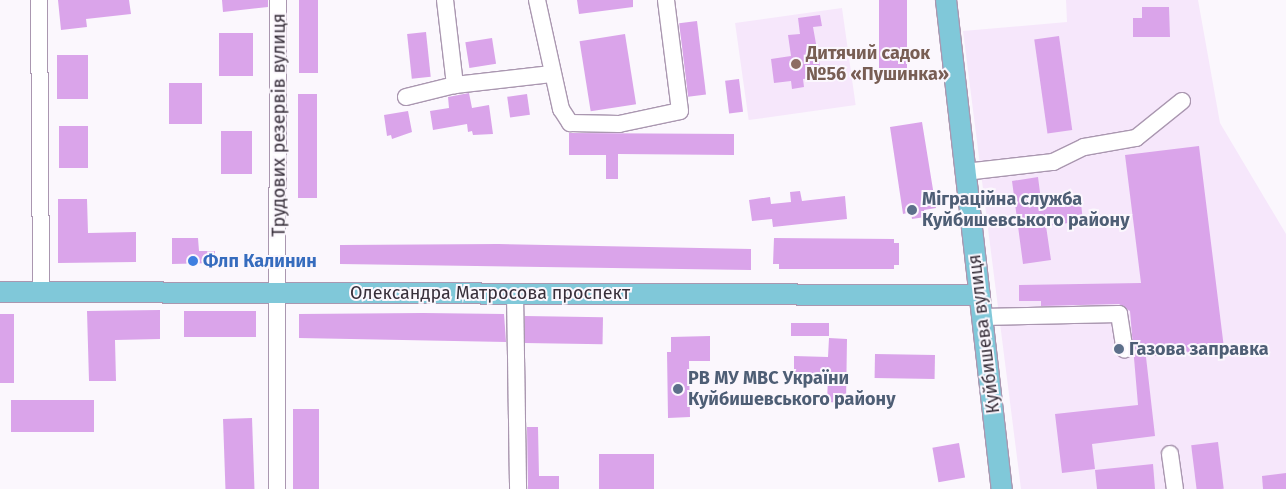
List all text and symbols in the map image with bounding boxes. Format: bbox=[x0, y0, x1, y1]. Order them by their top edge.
street label: Трудових резервів вулиця bbox=[268, 13, 290, 237]
place label: Дитячий садок №56 «Пушинка» bbox=[806, 43, 949, 86]
marker: Дитячий садок №56 «Пушинка» bbox=[790, 58, 802, 70]
place label: Міграційна служба Куйбишевського району bbox=[922, 189, 1129, 232]
marker: Міграційна служба Куйбишевського району bbox=[906, 204, 918, 216]
place label: Флп Калинин bbox=[203, 250, 317, 272]
street label: Куйбишева вулиця bbox=[964, 253, 1004, 415]
marker: Флп Калинин bbox=[187, 255, 199, 267]
street label: Олександра Матросова проспект bbox=[350, 282, 630, 304]
place label: Газова заправка bbox=[1129, 338, 1269, 360]
marker: Газова заправка bbox=[1113, 343, 1125, 355]
place label: РВ МУ МВС України Куйбишевського району bbox=[688, 368, 895, 410]
marker: РВ МУ МВС України Куйбишевського району bbox=[672, 383, 684, 395]

